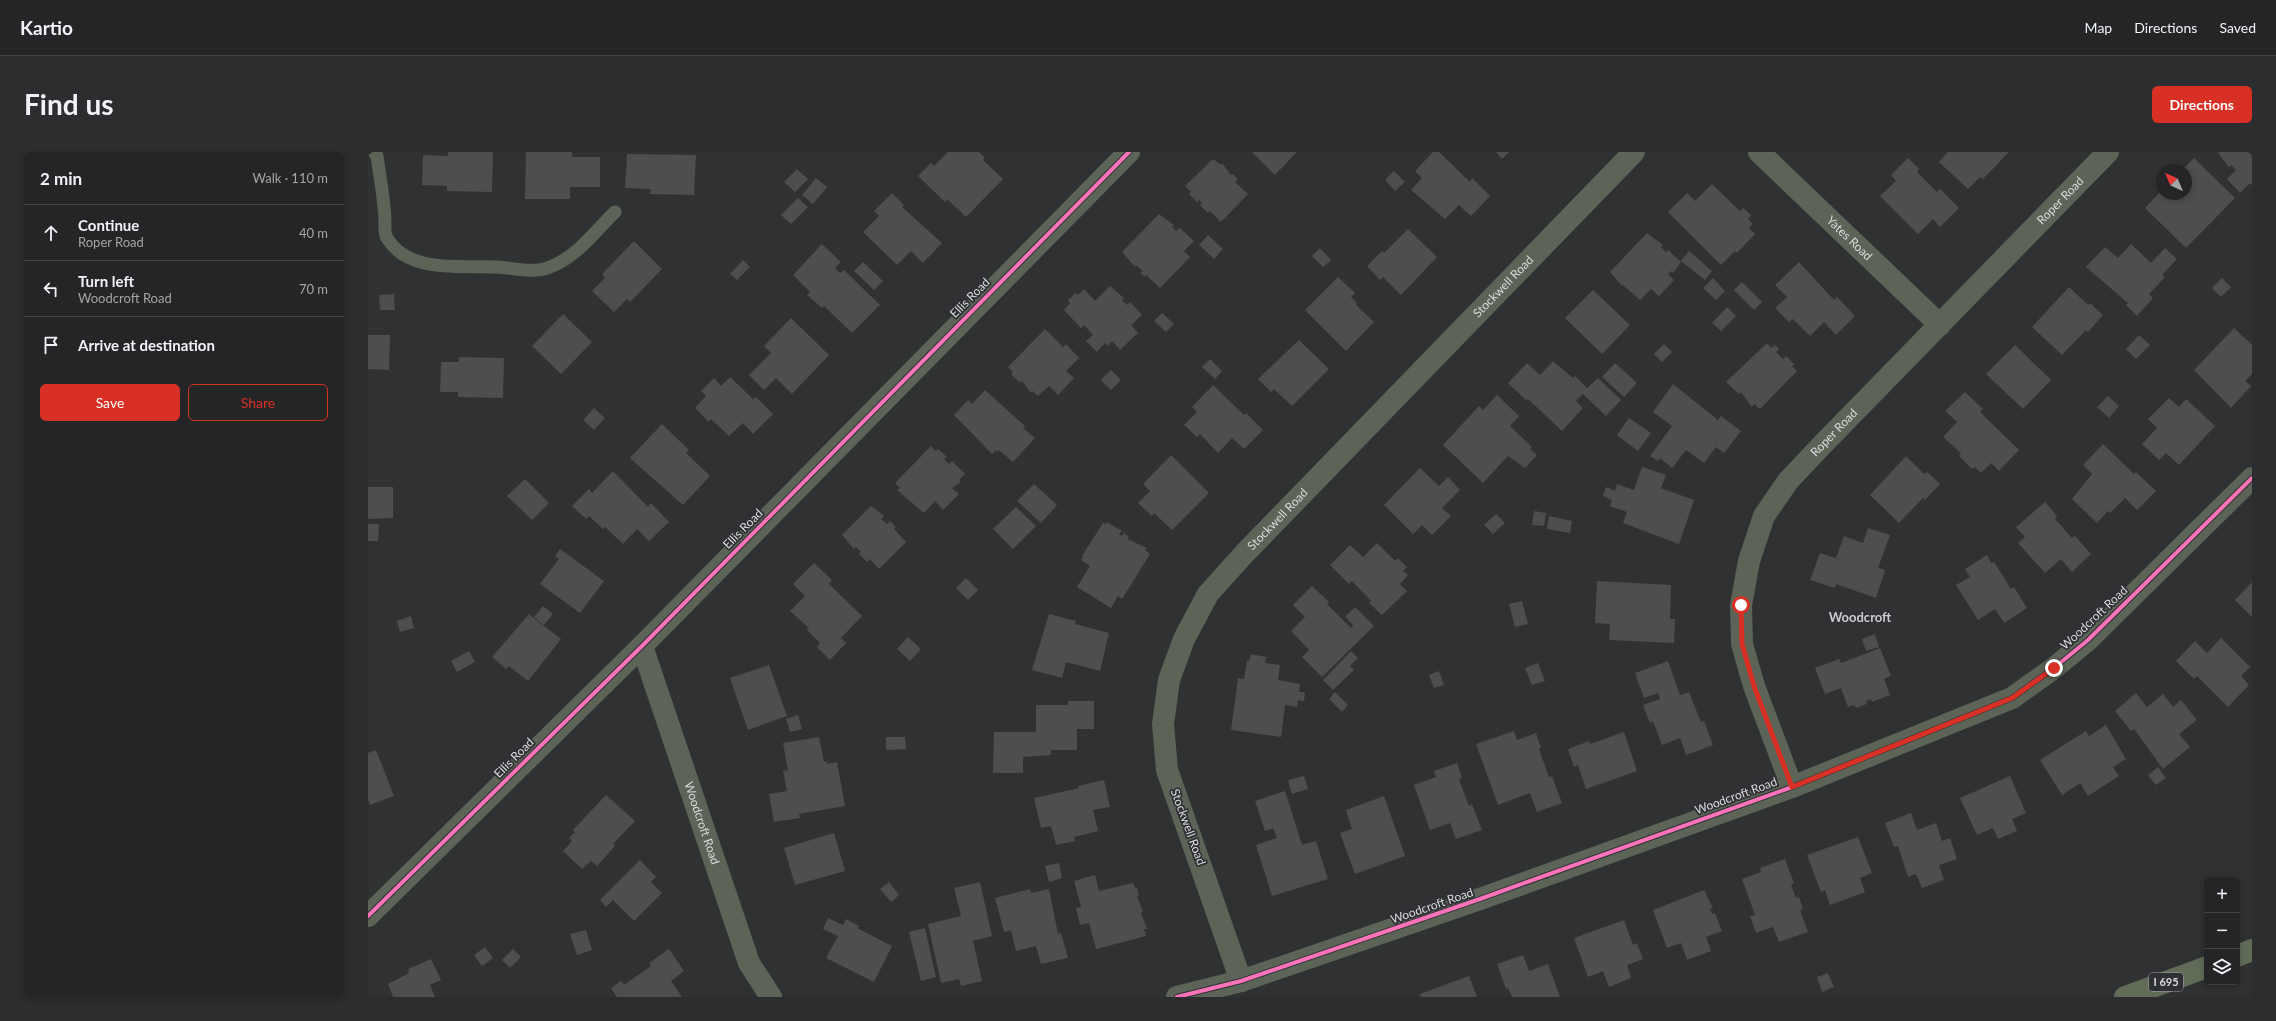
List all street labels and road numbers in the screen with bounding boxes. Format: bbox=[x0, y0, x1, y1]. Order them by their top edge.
street label: Roper Road bbox=[2033, 173, 2087, 227]
street label: Yates Road bbox=[1824, 213, 1876, 263]
street label: Stockwell Road bbox=[1470, 252, 1536, 320]
street label: Ellis Road bbox=[947, 275, 993, 321]
street label: Roper Road bbox=[1807, 405, 1860, 459]
street label: Stockwell Road bbox=[1244, 485, 1311, 553]
street label: Ellis Road bbox=[720, 506, 766, 552]
street label: Woodcroft Road bbox=[2057, 583, 2130, 653]
street label: Ellis Road bbox=[491, 735, 537, 781]
street label: Woodcroft Road bbox=[1693, 774, 1779, 817]
street label: Woodcroft Road bbox=[681, 780, 723, 866]
street label: Stockwell Road bbox=[1168, 787, 1209, 867]
street label: Woodcroft Road bbox=[1388, 884, 1475, 927]
road number: I 695 bbox=[2149, 973, 2183, 991]

